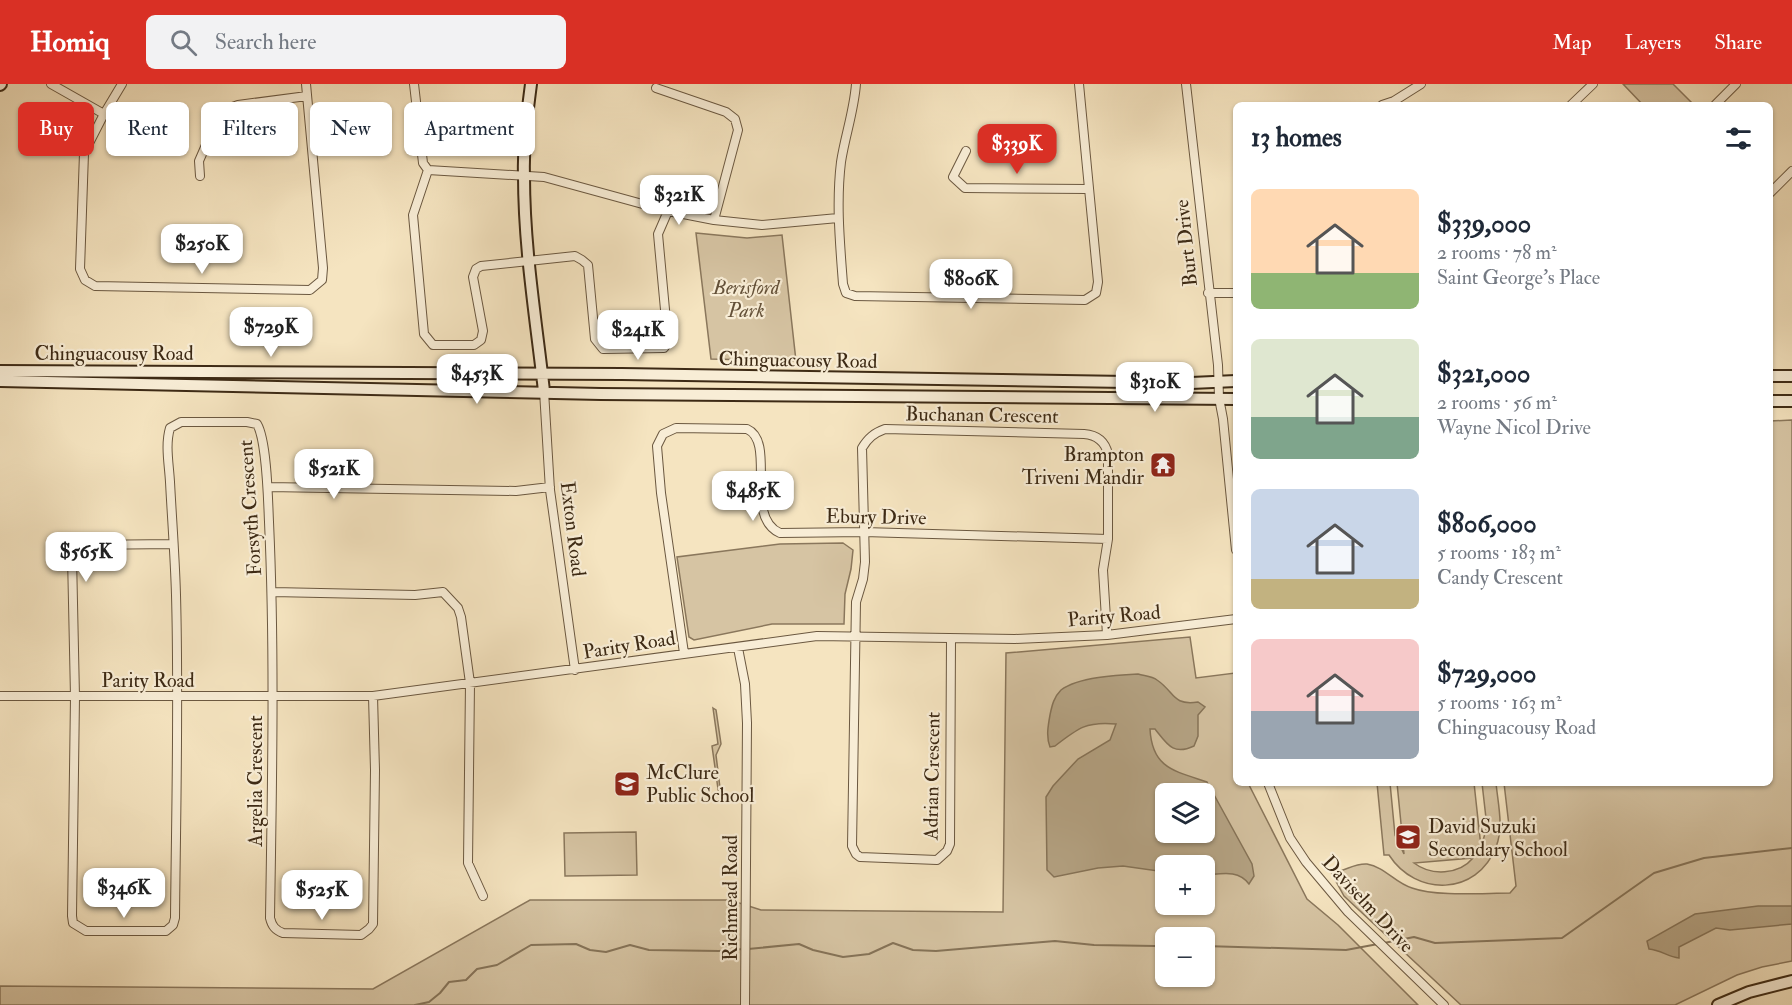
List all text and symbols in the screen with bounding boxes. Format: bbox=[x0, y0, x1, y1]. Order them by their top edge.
search box bbox=[146, 15, 566, 69]
text: Homiq bbox=[30, 25, 110, 60]
icon: search bbox=[167, 26, 200, 59]
text: Search here bbox=[215, 28, 316, 56]
text: Map bbox=[1552, 29, 1592, 56]
text: Layers bbox=[1625, 29, 1681, 56]
text: Share bbox=[1714, 29, 1762, 56]
chip: Buy bbox=[18, 102, 94, 156]
chip: Rent bbox=[106, 102, 189, 156]
chip: Filters bbox=[201, 102, 298, 156]
chip: New bbox=[310, 102, 392, 156]
chip: Apartment bbox=[404, 102, 535, 156]
text: 13 homes bbox=[1251, 122, 1342, 154]
icon: filters bbox=[1722, 122, 1755, 155]
pin: $339K bbox=[975, 124, 1059, 175]
text: $339K bbox=[992, 131, 1042, 156]
pin: $321K bbox=[637, 175, 721, 226]
text: $321K bbox=[654, 182, 704, 207]
street label: Burt Drive bbox=[1169, 198, 1203, 288]
text: $339,000 bbox=[1437, 208, 1531, 240]
icon: home bbox=[1299, 213, 1371, 285]
pin: $250K bbox=[160, 224, 244, 275]
text: $250K bbox=[175, 231, 229, 256]
text: 2 rooms · 78 m² bbox=[1437, 240, 1557, 265]
pin: $806K bbox=[929, 259, 1013, 310]
text: Saint George's Place bbox=[1437, 265, 1600, 290]
text: $806K bbox=[943, 266, 999, 291]
park label: Berisford Park bbox=[712, 275, 781, 323]
pin: $729K bbox=[229, 307, 313, 358]
pin: $241K bbox=[596, 310, 680, 361]
text: $729K bbox=[244, 314, 298, 339]
text: $241K bbox=[611, 317, 665, 342]
street label: Chinguacousy Road bbox=[34, 341, 194, 366]
street label: Chinguacousy Road bbox=[718, 346, 878, 374]
pin: $453K bbox=[435, 354, 519, 405]
text: $321,000 bbox=[1437, 358, 1530, 390]
text: $453K bbox=[451, 361, 503, 386]
pin: $310K bbox=[1113, 362, 1197, 413]
icon: home bbox=[1299, 363, 1371, 435]
text: $310K bbox=[1130, 369, 1180, 394]
text: 2 rooms · 56 m² bbox=[1437, 390, 1557, 415]
street label: Buchanan Crescent bbox=[905, 401, 1059, 429]
text: Wayne Nicol Drive bbox=[1437, 415, 1591, 440]
street label: Forsyth Crescent bbox=[233, 439, 267, 577]
place label: Brampton Triveni Mandir bbox=[1022, 442, 1145, 490]
pin: $521K bbox=[292, 449, 376, 500]
temple icon: Brampton Triveni Mandir bbox=[1148, 450, 1178, 480]
text: $521K bbox=[308, 456, 360, 481]
pin: $485K bbox=[711, 471, 795, 522]
text: $485K bbox=[726, 478, 780, 503]
street label: Exton Road bbox=[555, 480, 591, 578]
street label: Ebury Drive bbox=[825, 504, 927, 530]
text: $806,000 bbox=[1437, 508, 1537, 540]
icon: home bbox=[1299, 513, 1371, 585]
pin: $565K bbox=[44, 532, 128, 583]
text: $565K bbox=[60, 539, 112, 564]
text: 5 rooms · 183 m² bbox=[1437, 540, 1561, 565]
text: Candy Crescent bbox=[1437, 565, 1563, 590]
street label: Parity Road bbox=[1066, 599, 1162, 633]
street label: Parity Road bbox=[581, 625, 677, 665]
text: $729,000 bbox=[1437, 658, 1536, 690]
icon: home bbox=[1299, 663, 1371, 735]
street label: Parity Road bbox=[101, 668, 195, 693]
text: 5 rooms · 163 m² bbox=[1437, 690, 1562, 715]
street label: Adrian Crescent bbox=[918, 711, 946, 841]
street label: Argelia Crescent bbox=[243, 715, 268, 848]
text: Chinguacousy Road bbox=[1437, 715, 1596, 740]
place label: McClure Public School bbox=[646, 760, 754, 808]
school or university icon: McClure Public School bbox=[612, 769, 642, 799]
map controls bbox=[1155, 783, 1215, 987]
button: layers bbox=[1155, 783, 1215, 843]
place label: David Suzuki Secondary School bbox=[1428, 814, 1568, 862]
school or university icon: David Suzuki Secondary School bbox=[1393, 822, 1423, 852]
street label: Richmead Road bbox=[718, 835, 743, 961]
street label: Daviselm Drive bbox=[1317, 850, 1419, 958]
button: + bbox=[1155, 855, 1215, 915]
pin: $346K bbox=[82, 868, 166, 919]
pin: $525K bbox=[280, 870, 364, 921]
text: $346K bbox=[97, 875, 151, 900]
text: $525K bbox=[296, 877, 348, 902]
button: − bbox=[1155, 927, 1215, 987]

